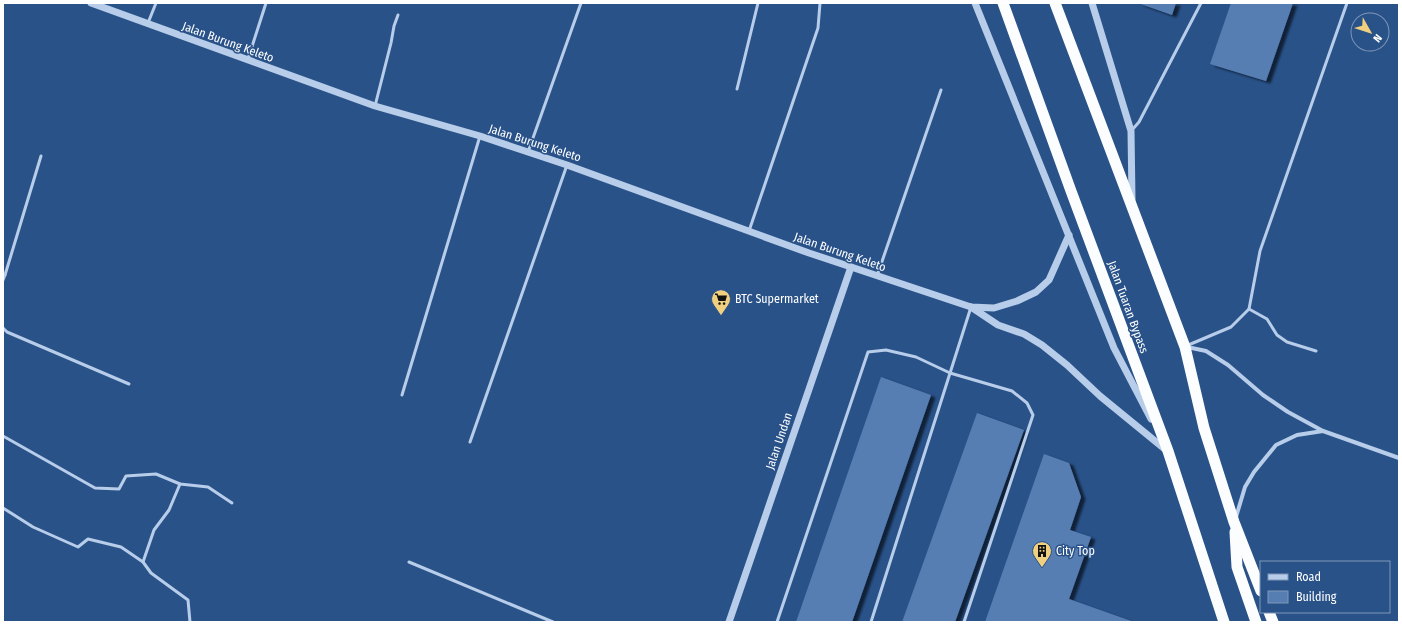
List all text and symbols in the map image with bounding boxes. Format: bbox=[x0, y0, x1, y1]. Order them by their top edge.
north arrow bbox=[1350, 12, 1390, 52]
street label: Jalan Burung Keleto bbox=[180, 19, 276, 65]
text: N bbox=[1370, 31, 1385, 45]
street label: Jalan Burung Keleto bbox=[487, 121, 583, 165]
street label: Jalan Burung Keleto bbox=[792, 230, 888, 274]
street label: Jalan Tuaran Bypass bbox=[1105, 259, 1151, 355]
supermarket icon: BTC Supermarket bbox=[710, 288, 732, 316]
place label: BTC Supermarket bbox=[735, 292, 819, 306]
street label: Jalan Undan bbox=[763, 411, 795, 471]
building icon: City Top bbox=[1031, 540, 1053, 568]
place label: City Top bbox=[1056, 544, 1095, 558]
legend bbox=[1260, 561, 1390, 613]
text: Road bbox=[1296, 570, 1321, 584]
text: Building bbox=[1296, 590, 1337, 604]

